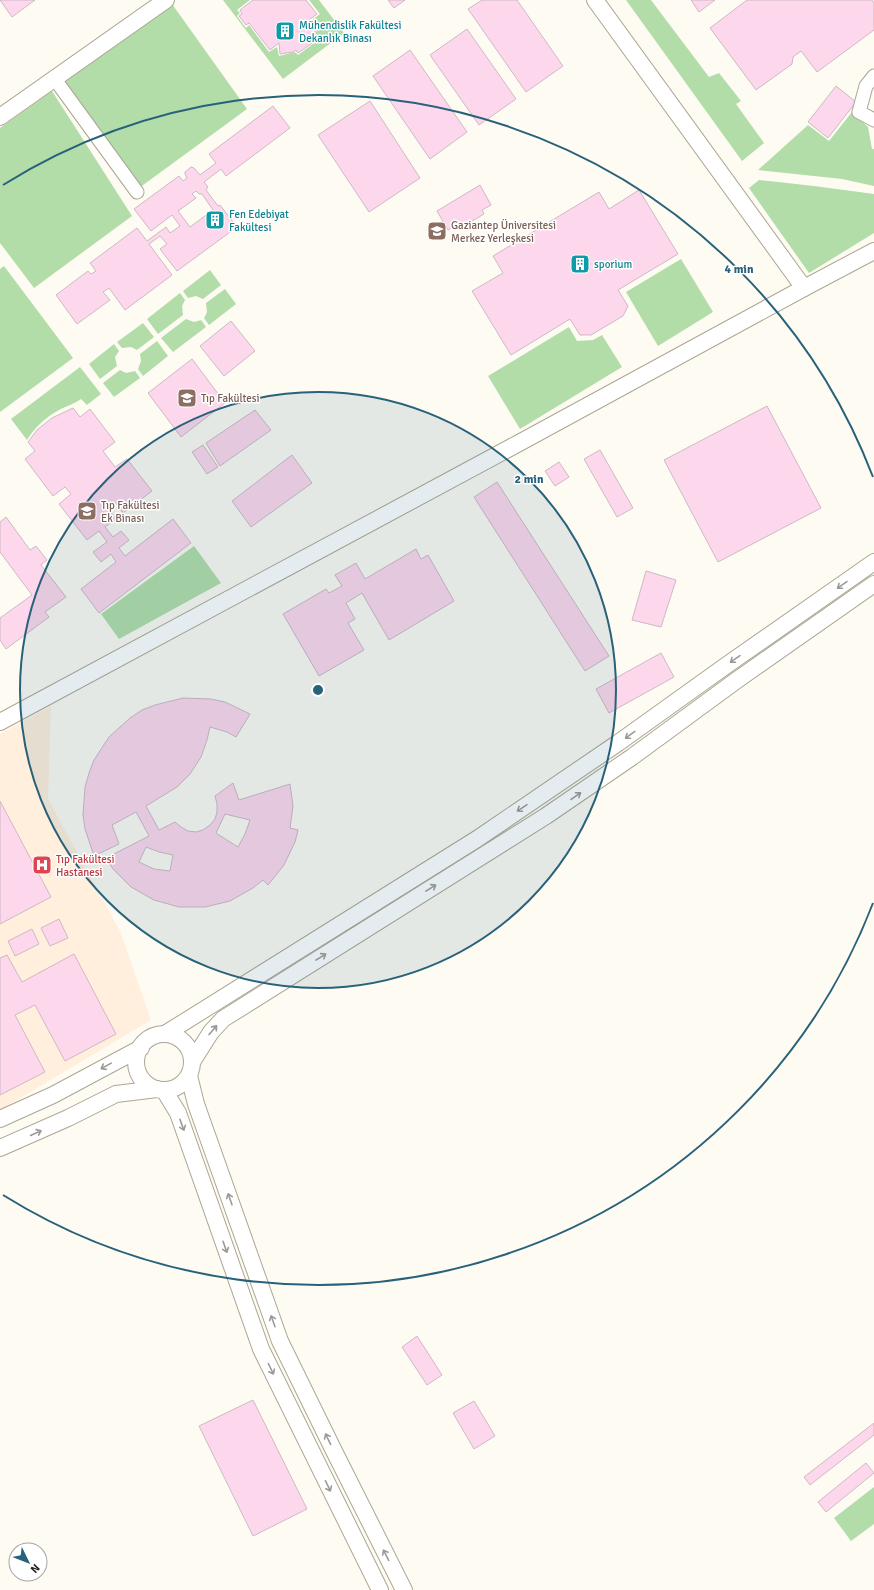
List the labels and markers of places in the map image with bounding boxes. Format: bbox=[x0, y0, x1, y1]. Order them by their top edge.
place label: Mühendislik Fakültesi Dekanlık Binası bbox=[299, 19, 402, 45]
building icon: Mühendislik Fakültesi Dekanlık Binası bbox=[274, 20, 296, 42]
place label: Fen Edebiyat Fakültesi bbox=[229, 208, 289, 234]
building icon: Fen Edebiyat Fakültesi bbox=[204, 209, 226, 231]
place label: Gaziantep Üniversitesi Merkez Yerleşkesi bbox=[451, 218, 556, 245]
school or university icon: Gaziantep Üniversitesi Merkez Yerleşkesi bbox=[426, 220, 448, 242]
building icon: sporium bbox=[569, 253, 591, 275]
place label: sporium bbox=[594, 258, 633, 271]
school or university icon: Tıp Fakültesi bbox=[176, 387, 198, 409]
place label: Tıp Fakültesi bbox=[201, 392, 260, 405]
place label: Tıp Fakültesi Ek Binası bbox=[101, 499, 160, 525]
school or university icon: Tıp Fakültesi Ek Binası bbox=[76, 500, 98, 522]
centre of rings bbox=[311, 683, 325, 697]
place label: Tıp Fakültesi Hastanesi bbox=[56, 853, 115, 879]
hospital icon: Tıp Fakültesi Hastanesi bbox=[31, 854, 53, 876]

